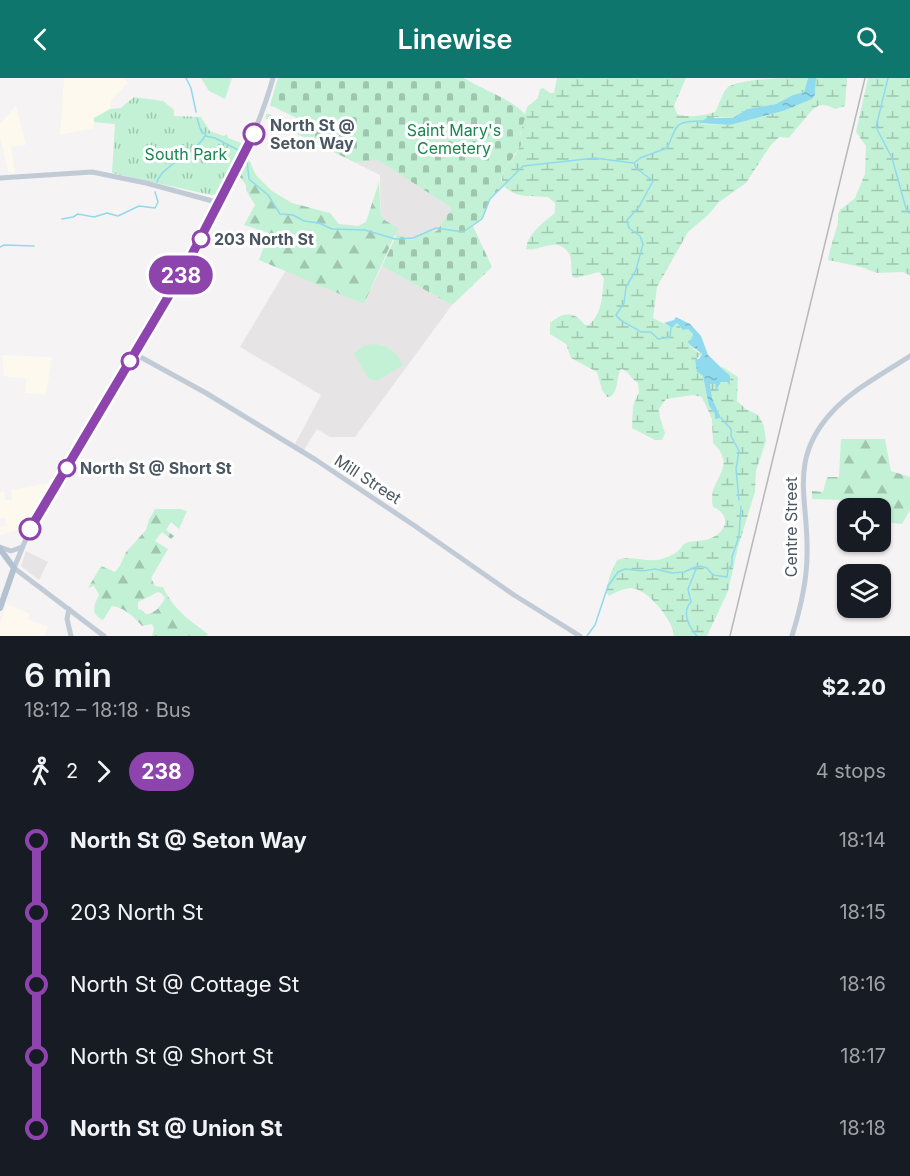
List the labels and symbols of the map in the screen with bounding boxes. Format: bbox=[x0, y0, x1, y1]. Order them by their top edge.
place label: North St @ Seton Way bbox=[270, 115, 355, 153]
park label: Saint Mary's Cemetery bbox=[407, 120, 501, 158]
marker: North St @ Seton Way bbox=[243, 123, 265, 145]
park label: South Park bbox=[145, 144, 228, 164]
place label: 203 North St bbox=[214, 229, 314, 249]
marker: 203 North St bbox=[192, 230, 210, 248]
line badge: 238 bbox=[146, 256, 216, 294]
unlabelled marker bbox=[121, 352, 139, 370]
street label: Mill Street bbox=[331, 450, 405, 508]
place label: North St @ Short St bbox=[80, 458, 232, 478]
marker: North St @ Short St bbox=[58, 459, 76, 477]
street label: Centre Street bbox=[781, 477, 801, 577]
unlabelled marker bbox=[19, 518, 41, 540]

